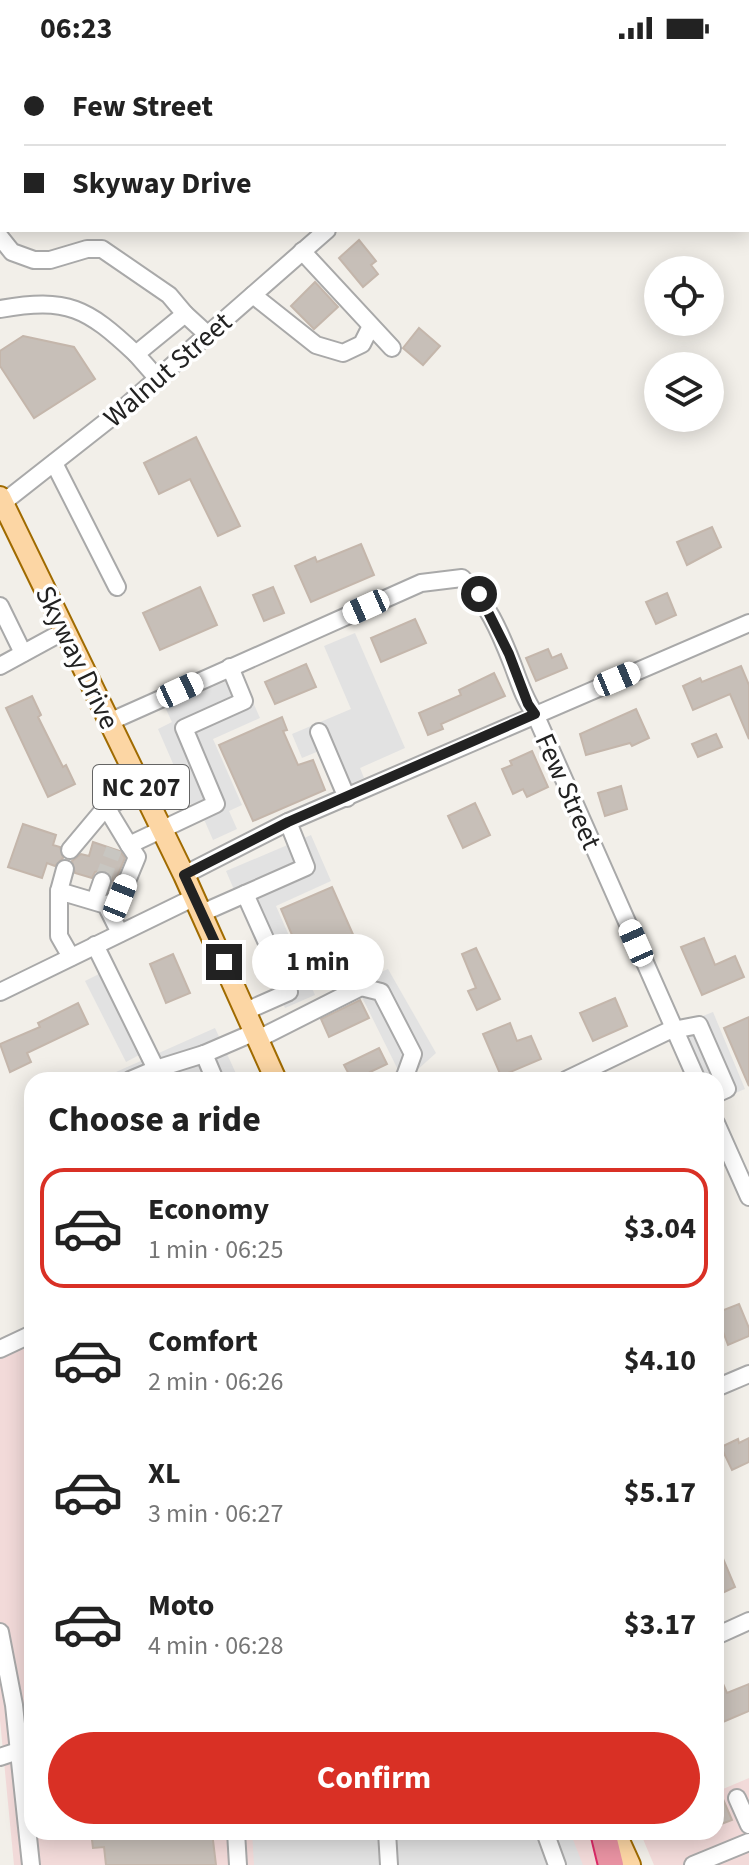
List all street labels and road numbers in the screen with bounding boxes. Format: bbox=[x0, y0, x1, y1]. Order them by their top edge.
street label: Walnut Street bbox=[95, 302, 241, 437]
street label: Skyway Drive bbox=[25, 579, 129, 736]
street label: Few Street bbox=[525, 727, 612, 856]
road number: NC 207 bbox=[93, 765, 189, 809]

